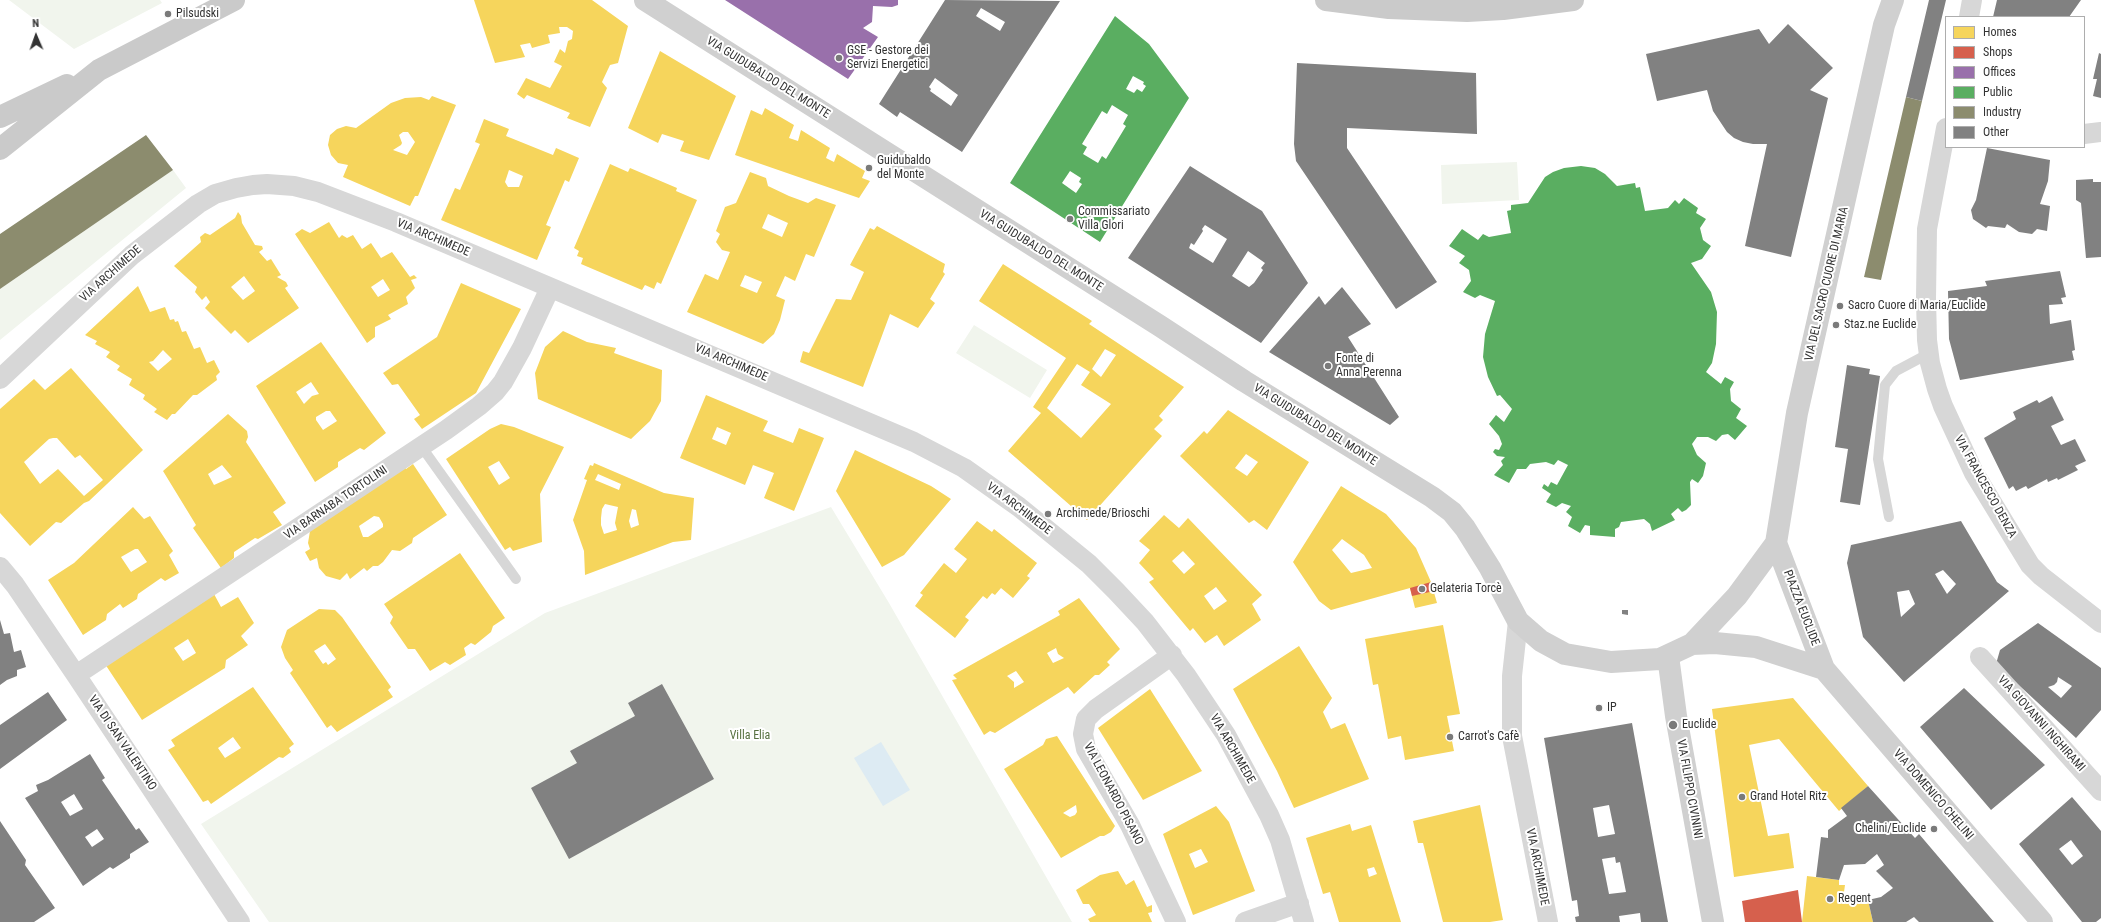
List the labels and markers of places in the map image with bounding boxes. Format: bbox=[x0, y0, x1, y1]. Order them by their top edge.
place label: Pilsudski bbox=[176, 7, 219, 21]
marker: Pilsudski bbox=[163, 9, 173, 19]
place label: GSE - Gestore dei Servizi Energetici bbox=[847, 44, 929, 72]
marker: GSE - Gestore dei Servizi Energetici bbox=[834, 53, 844, 63]
place label: Guidubaldo del Monte bbox=[877, 154, 931, 182]
marker: Guidubaldo del Monte bbox=[864, 163, 874, 173]
place label: Commissariato Villa Glori bbox=[1078, 205, 1150, 233]
marker: Commissariato Villa Glori bbox=[1065, 214, 1075, 224]
place label: Sacro Cuore di Maria/Euclide bbox=[1848, 299, 1986, 313]
marker: Sacro Cuore di Maria/Euclide bbox=[1835, 301, 1845, 311]
place label: Staz.ne Euclide bbox=[1844, 318, 1916, 332]
marker: Staz.ne Euclide bbox=[1831, 320, 1841, 330]
place label: Fonte di Anna Perenna bbox=[1336, 352, 1402, 380]
marker: Fonte di Anna Perenna bbox=[1323, 361, 1333, 371]
place label: Archimede/Brioschi bbox=[1056, 507, 1150, 521]
marker: Archimede/Brioschi bbox=[1043, 509, 1053, 519]
place label: Gelateria Torcè bbox=[1430, 582, 1502, 596]
marker: Gelateria Torcè bbox=[1417, 584, 1427, 594]
place label: IP bbox=[1607, 701, 1617, 715]
marker: IP bbox=[1594, 703, 1604, 713]
place label: Euclide bbox=[1682, 718, 1716, 732]
marker: Euclide bbox=[1667, 719, 1679, 731]
place label: Carrot's Cafè bbox=[1458, 730, 1519, 744]
marker: Carrot's Cafè bbox=[1445, 732, 1455, 742]
place label: Grand Hotel Ritz bbox=[1750, 790, 1827, 804]
marker: Grand Hotel Ritz bbox=[1737, 792, 1747, 802]
place label: Chelini/Euclide bbox=[1855, 822, 1926, 836]
marker: Chelini/Euclide bbox=[1929, 824, 1939, 834]
place label: Regent bbox=[1838, 892, 1871, 906]
marker: Regent bbox=[1825, 894, 1835, 904]

